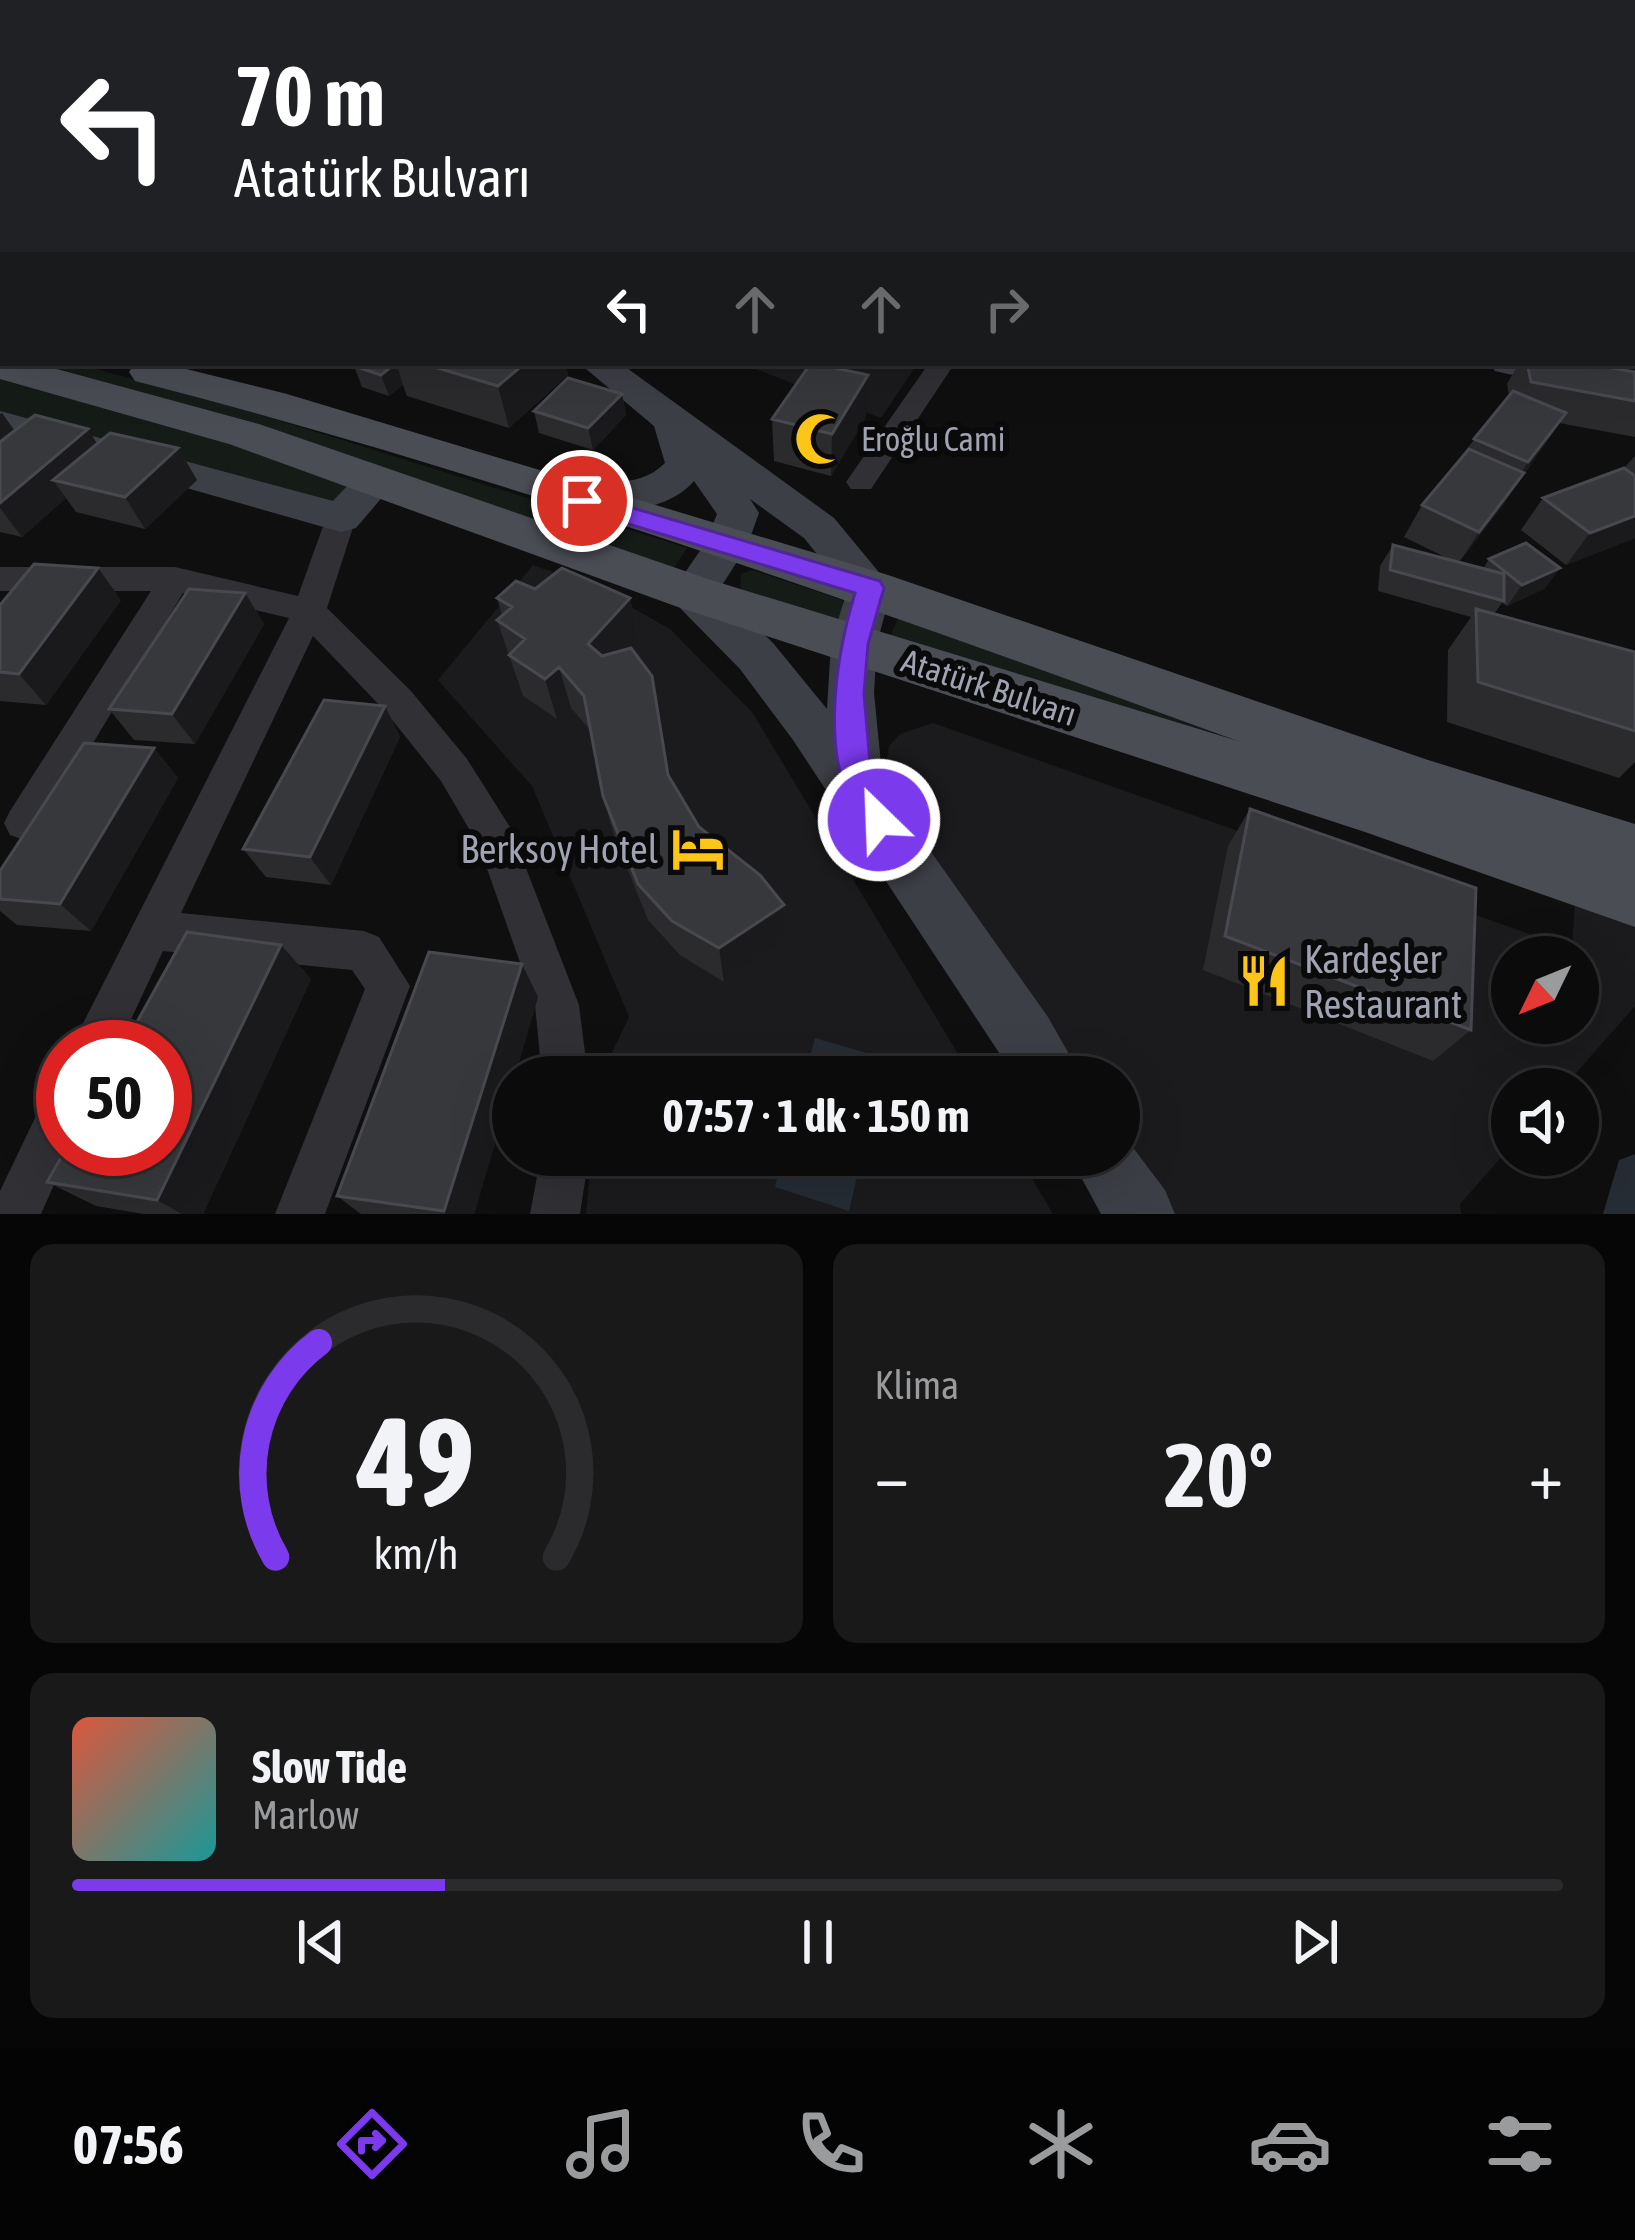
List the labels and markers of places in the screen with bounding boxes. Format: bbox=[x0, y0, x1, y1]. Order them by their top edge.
mosque icon: Eroğlu Cami bbox=[792, 410, 850, 468]
place label: Eroğlu Cami bbox=[861, 420, 1005, 458]
pin bbox=[531, 450, 633, 552]
hotel icon: Berksoy Hotel bbox=[669, 820, 727, 878]
place label: Berksoy Hotel bbox=[460, 827, 658, 871]
place label: Kardeşler Restaurant bbox=[1304, 937, 1462, 1026]
restaurant icon: Kardeşler Restaurant bbox=[1235, 952, 1293, 1010]

